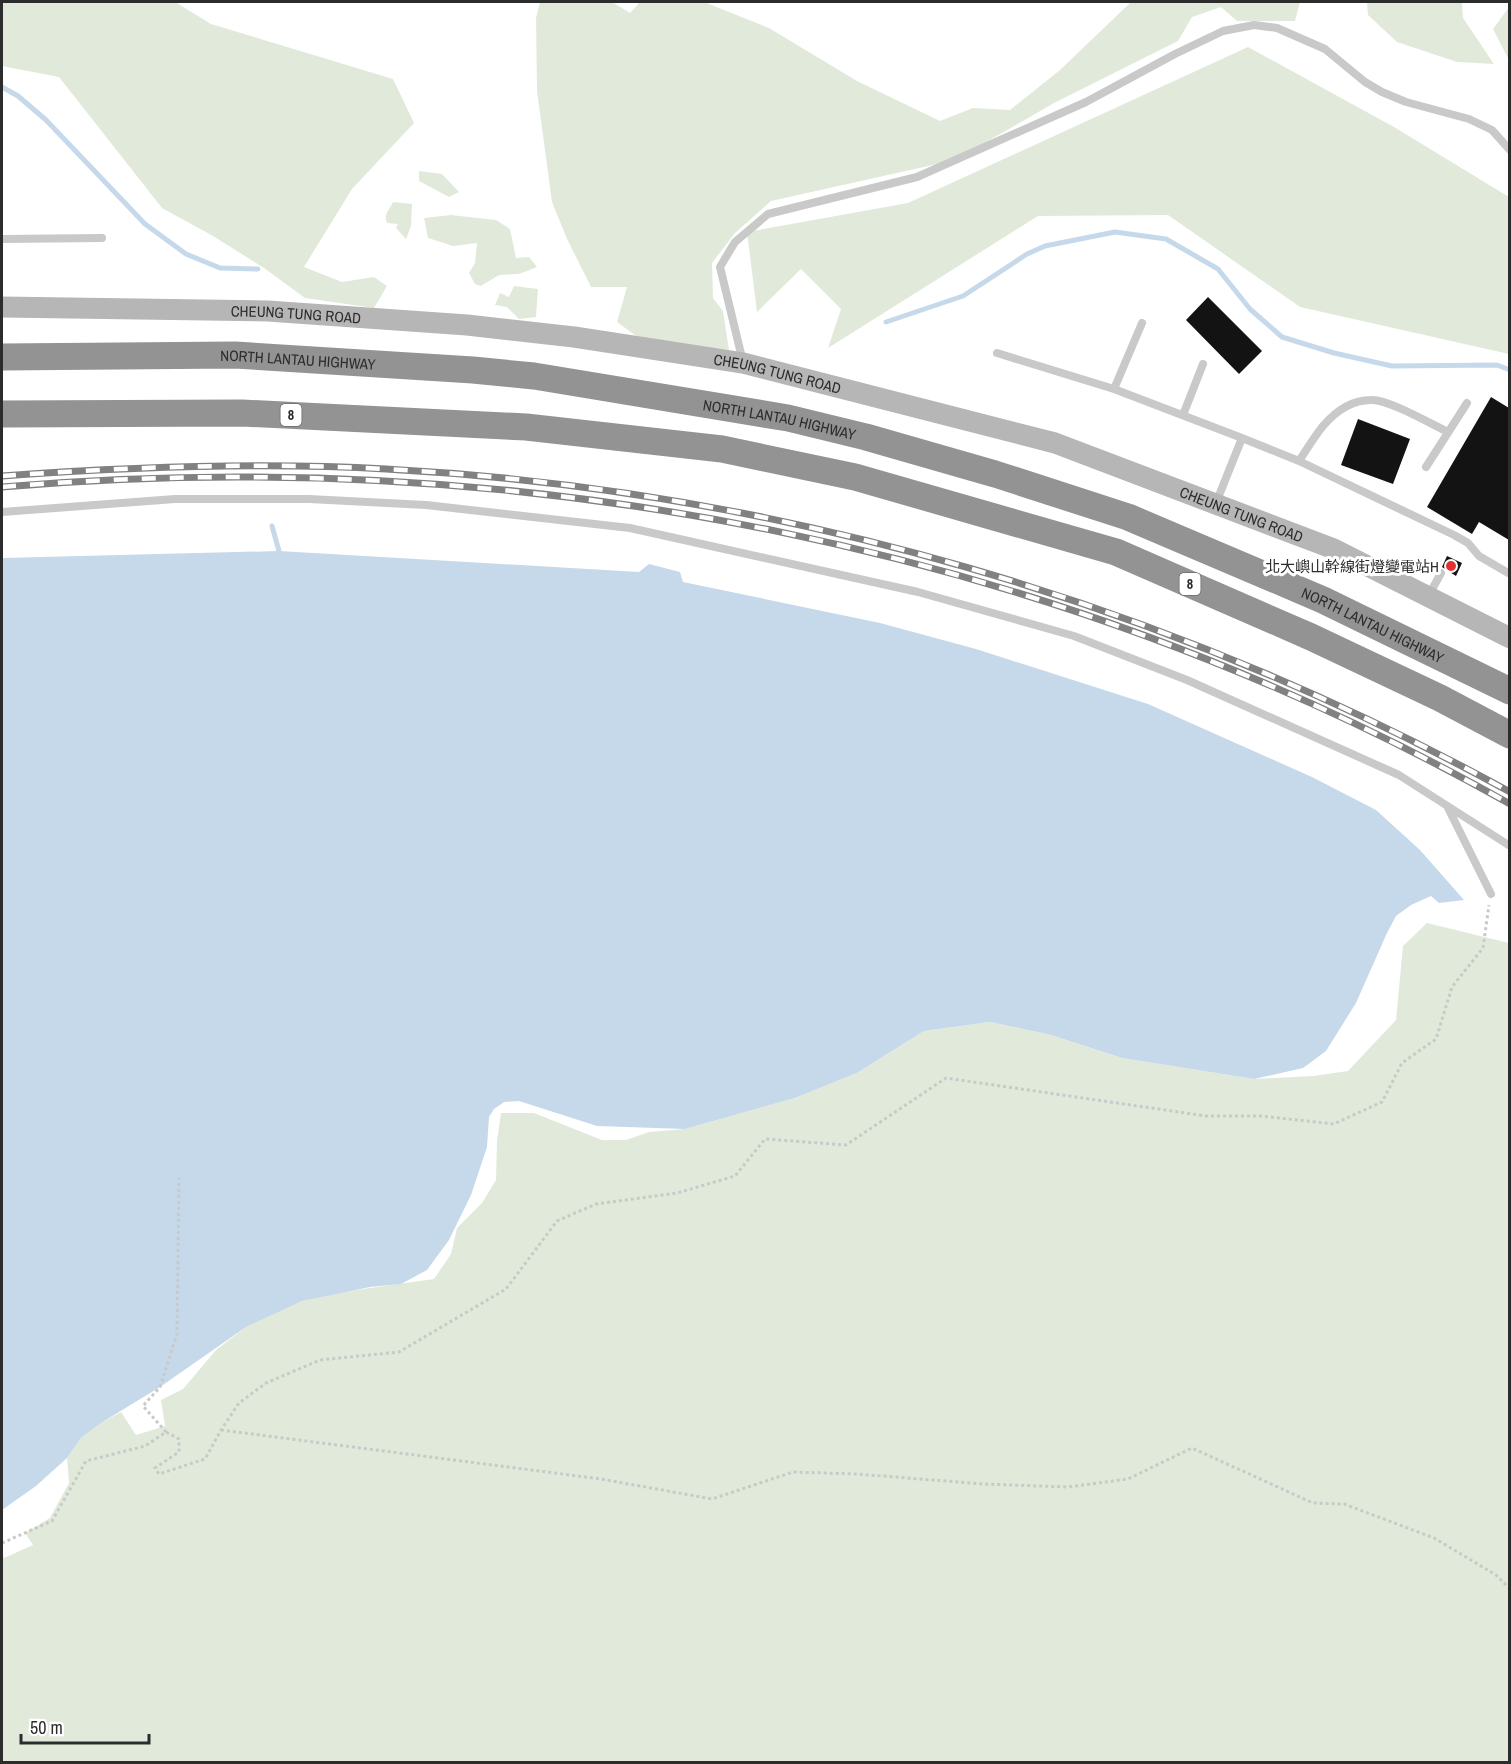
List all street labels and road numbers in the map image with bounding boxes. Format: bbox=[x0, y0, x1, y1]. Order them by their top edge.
street label: CHEUNG TUNG ROAD bbox=[231, 300, 362, 328]
street label: NORTH LANTAU HIGHWAY bbox=[220, 344, 377, 374]
street label: CHEUNG TUNG ROAD bbox=[712, 348, 844, 398]
street label: NORTH LANTAU HIGHWAY bbox=[701, 394, 859, 445]
road number: 8 bbox=[280, 404, 302, 426]
street label: CHEUNG TUNG ROAD bbox=[1177, 481, 1307, 547]
road number: 8 bbox=[1180, 573, 1200, 595]
street label: NORTH LANTAU HIGHWAY bbox=[1298, 582, 1448, 668]

